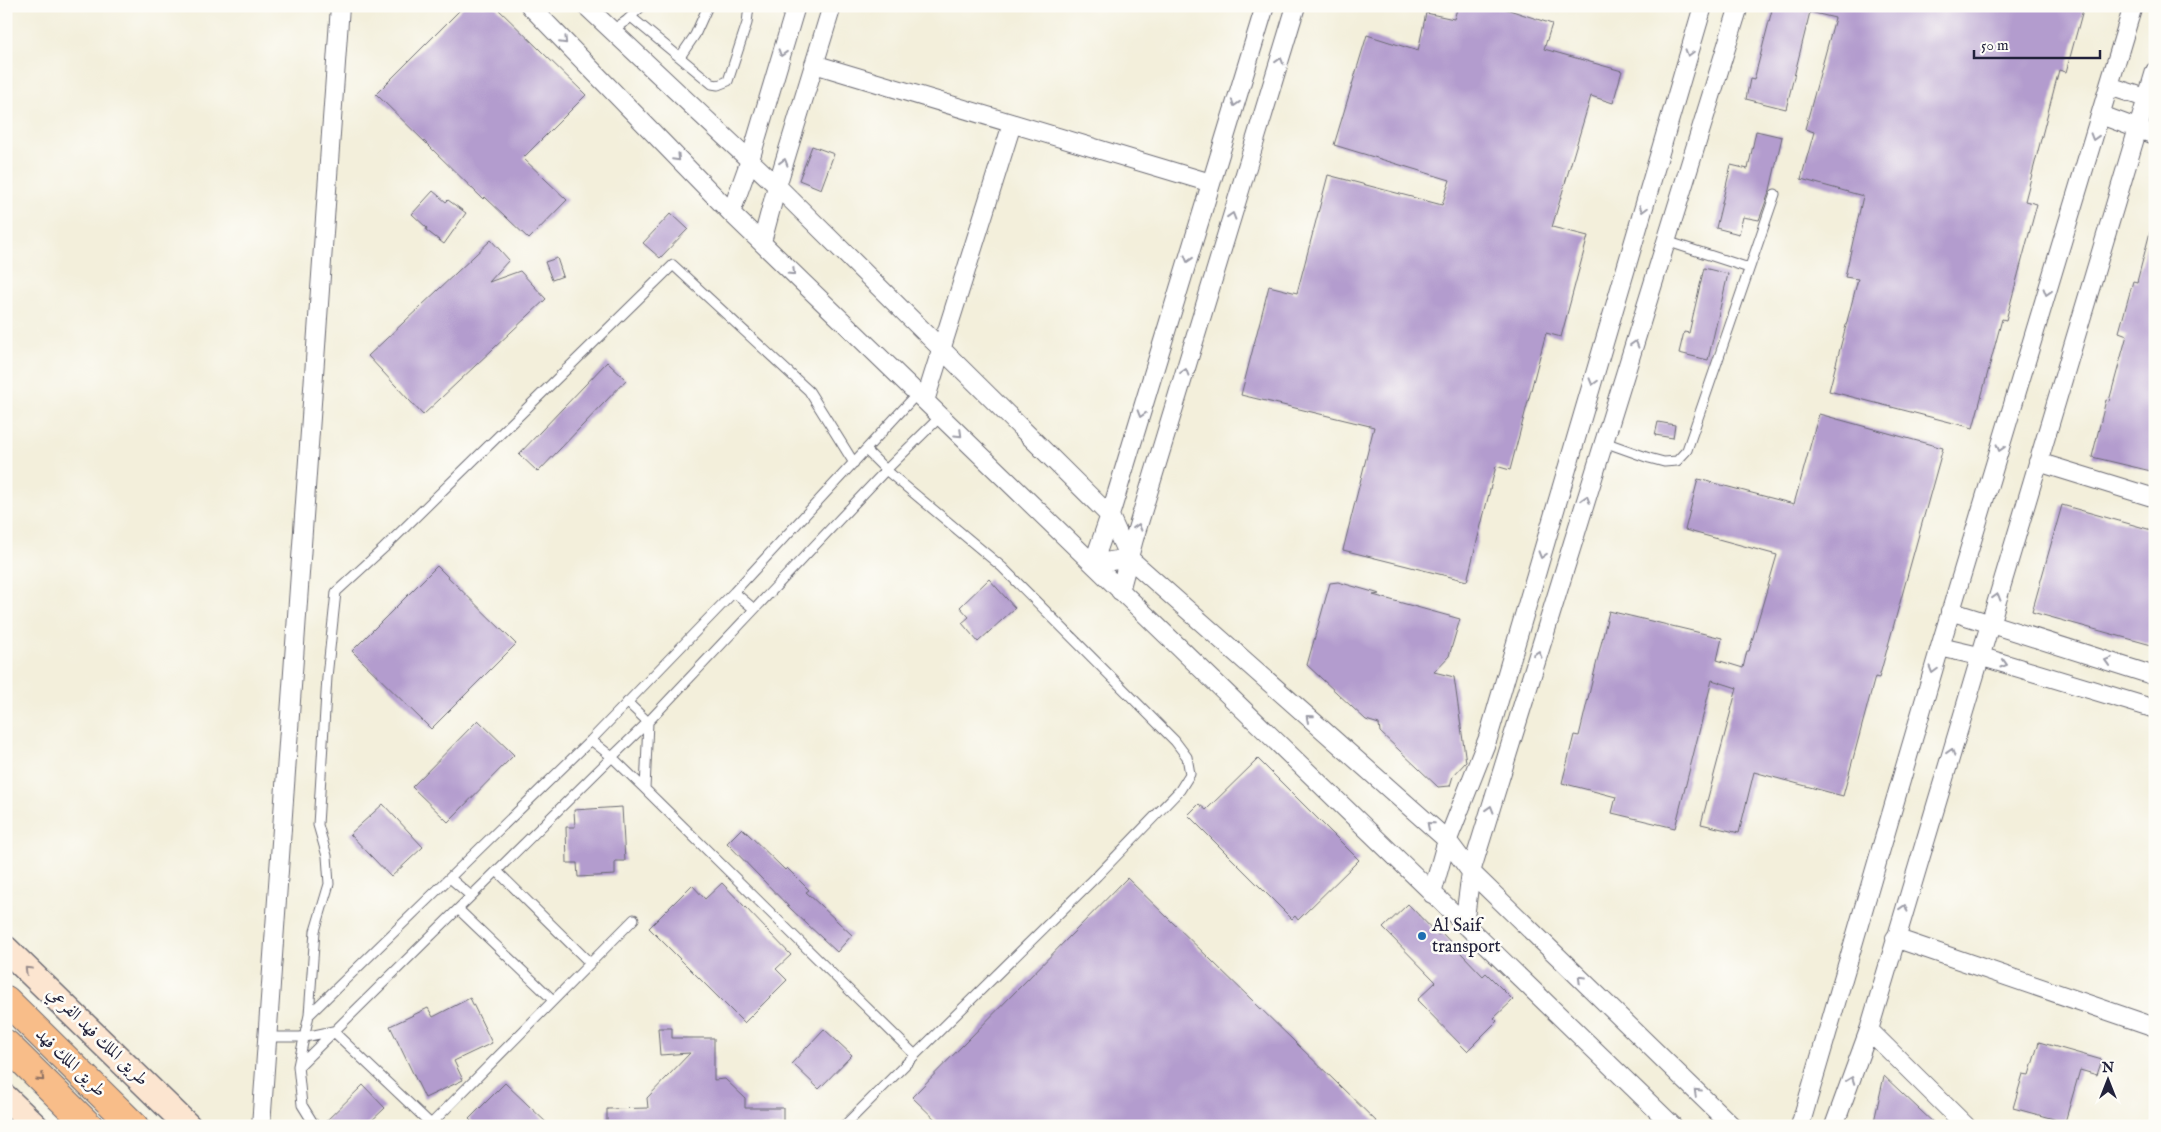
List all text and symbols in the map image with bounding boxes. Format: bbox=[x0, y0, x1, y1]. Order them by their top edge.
scale bar bbox=[1974, 28, 2100, 60]
one-way arrow bbox=[558, 35, 567, 44]
text: 50 m bbox=[1981, 36, 2009, 55]
one-way arrow bbox=[778, 48, 788, 57]
one-way arrow bbox=[1684, 48, 1694, 57]
one-way arrow bbox=[1274, 57, 1284, 65]
one-way arrow bbox=[1231, 99, 1241, 107]
one-way arrow bbox=[2089, 132, 2099, 140]
one-way arrow bbox=[671, 152, 680, 161]
one-way arrow bbox=[779, 158, 789, 166]
one-way arrow bbox=[1639, 204, 1649, 213]
one-way arrow bbox=[1227, 212, 1237, 221]
one-way arrow bbox=[1184, 254, 1194, 262]
one-way arrow bbox=[787, 266, 796, 275]
one-way arrow bbox=[2042, 288, 2052, 296]
one-way arrow bbox=[1629, 340, 1639, 348]
one-way arrow bbox=[1179, 368, 1189, 376]
one-way arrow bbox=[1588, 377, 1598, 385]
one-way arrow bbox=[1136, 409, 1146, 418]
one-way arrow bbox=[954, 428, 963, 437]
one-way arrow bbox=[1995, 443, 2005, 451]
one-way arrow bbox=[1581, 495, 1591, 504]
one-way arrow bbox=[1132, 523, 1142, 532]
one-way arrow bbox=[1538, 550, 1548, 558]
one-way arrow bbox=[1992, 593, 2002, 601]
one-way arrow bbox=[1533, 650, 1543, 659]
one-way arrow bbox=[2105, 657, 2113, 667]
one-way arrow bbox=[1999, 658, 2007, 668]
one-way arrow bbox=[1928, 666, 1938, 674]
one-way arrow bbox=[1305, 715, 1314, 724]
one-way arrow bbox=[1945, 749, 1955, 757]
one-way arrow bbox=[1485, 806, 1495, 814]
one-way arrow bbox=[1427, 822, 1436, 831]
one-way arrow bbox=[1898, 904, 1908, 913]
place label: Al Saif transport bbox=[1431, 915, 1501, 959]
marker: Al Saif transport bbox=[1416, 930, 1428, 942]
one-way arrow bbox=[25, 967, 34, 976]
one-way arrow bbox=[1577, 976, 1586, 985]
street label: طريق الملك فهد الفرعي bbox=[42, 983, 152, 1091]
street label: طريق الملك فهد bbox=[30, 1024, 110, 1102]
north arrow bbox=[2084, 1054, 2134, 1104]
text: N bbox=[2101, 1059, 2114, 1077]
one-way arrow bbox=[35, 1073, 44, 1082]
one-way arrow bbox=[1845, 1076, 1855, 1085]
one-way arrow bbox=[1694, 1089, 1703, 1098]

